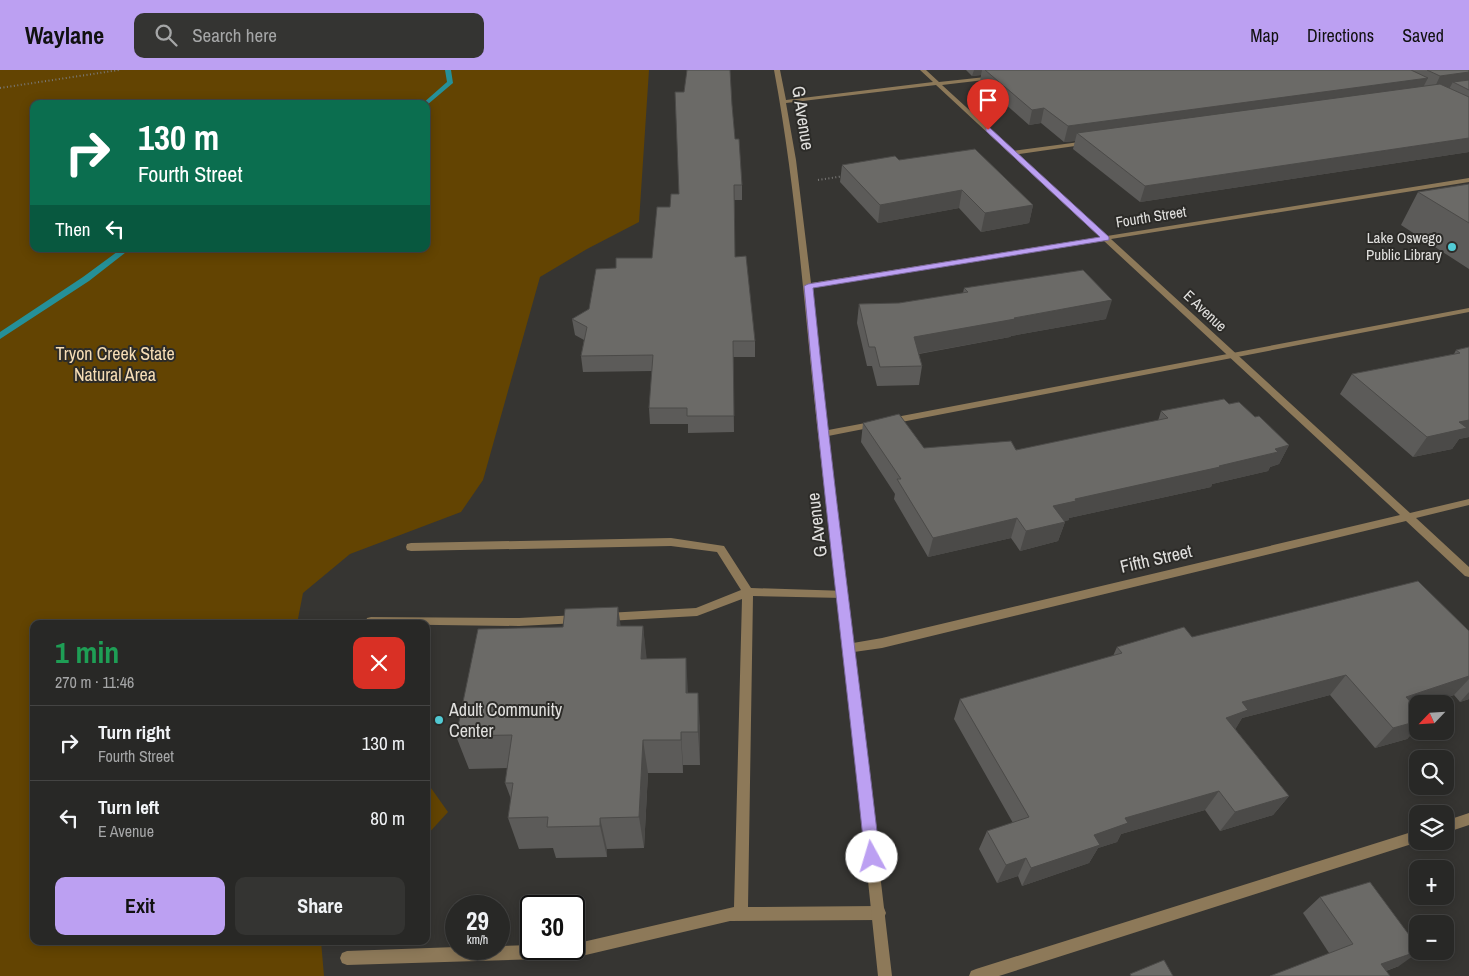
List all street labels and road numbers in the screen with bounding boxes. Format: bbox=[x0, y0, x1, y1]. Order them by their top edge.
street label: G Avenue bbox=[786, 84, 821, 152]
street label: Fourth Street bbox=[1114, 200, 1188, 232]
street label: E Avenue bbox=[1179, 285, 1232, 336]
street label: G Avenue bbox=[800, 491, 833, 559]
street label: Fifth Street bbox=[1117, 538, 1194, 579]

